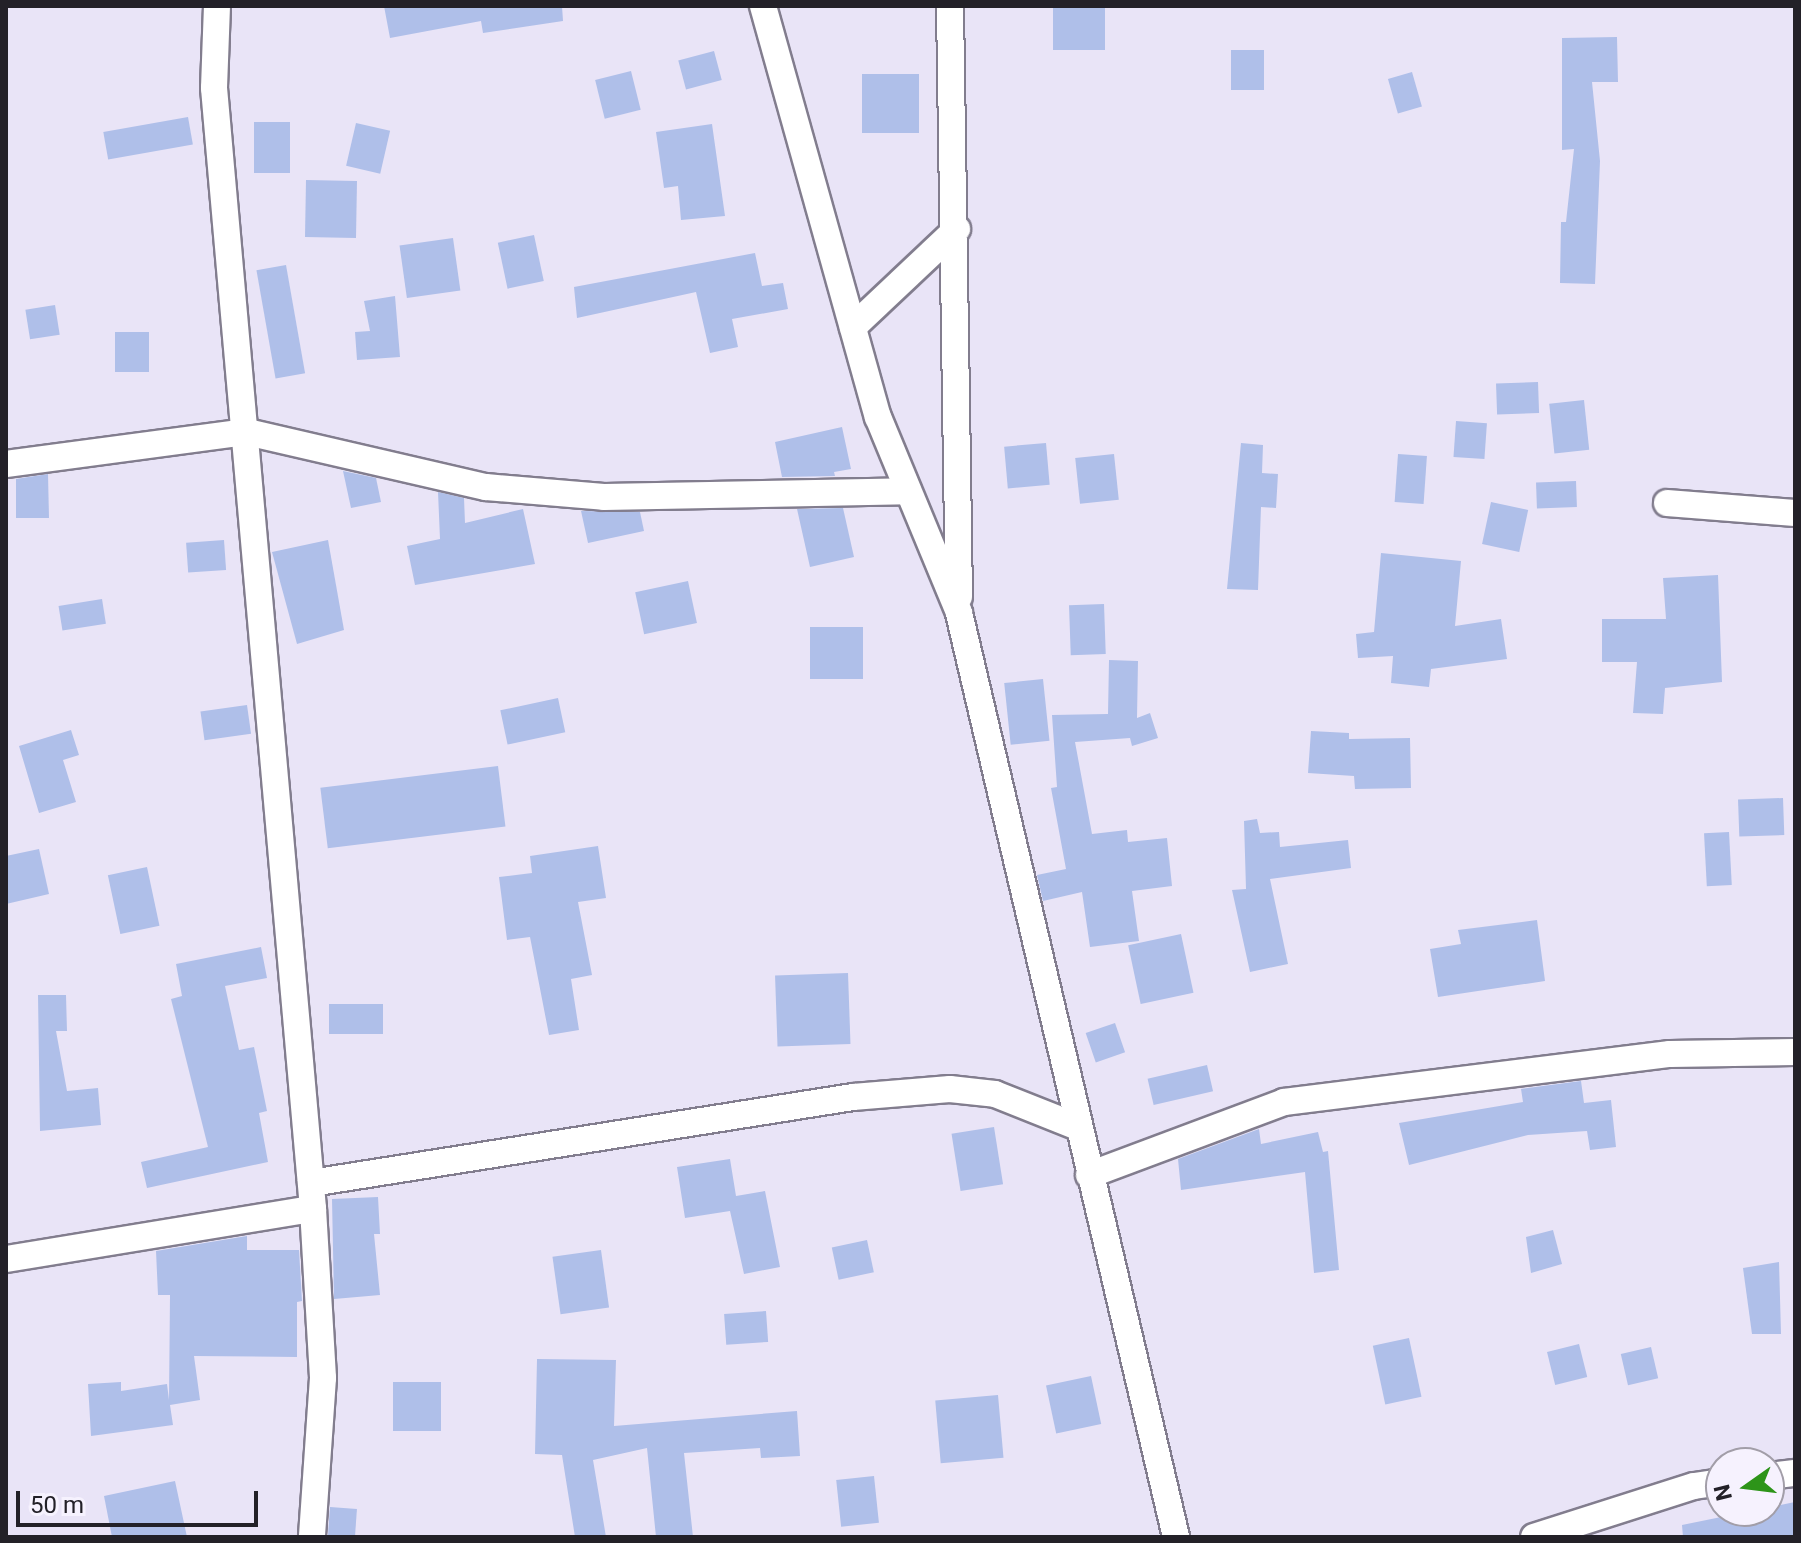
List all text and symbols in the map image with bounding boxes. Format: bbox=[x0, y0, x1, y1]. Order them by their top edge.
north arrow bbox=[1705, 1447, 1785, 1527]
scale bar bbox=[20, 1475, 262, 1525]
text: N bbox=[1709, 1482, 1737, 1503]
text: 50 m bbox=[30, 1491, 84, 1519]

